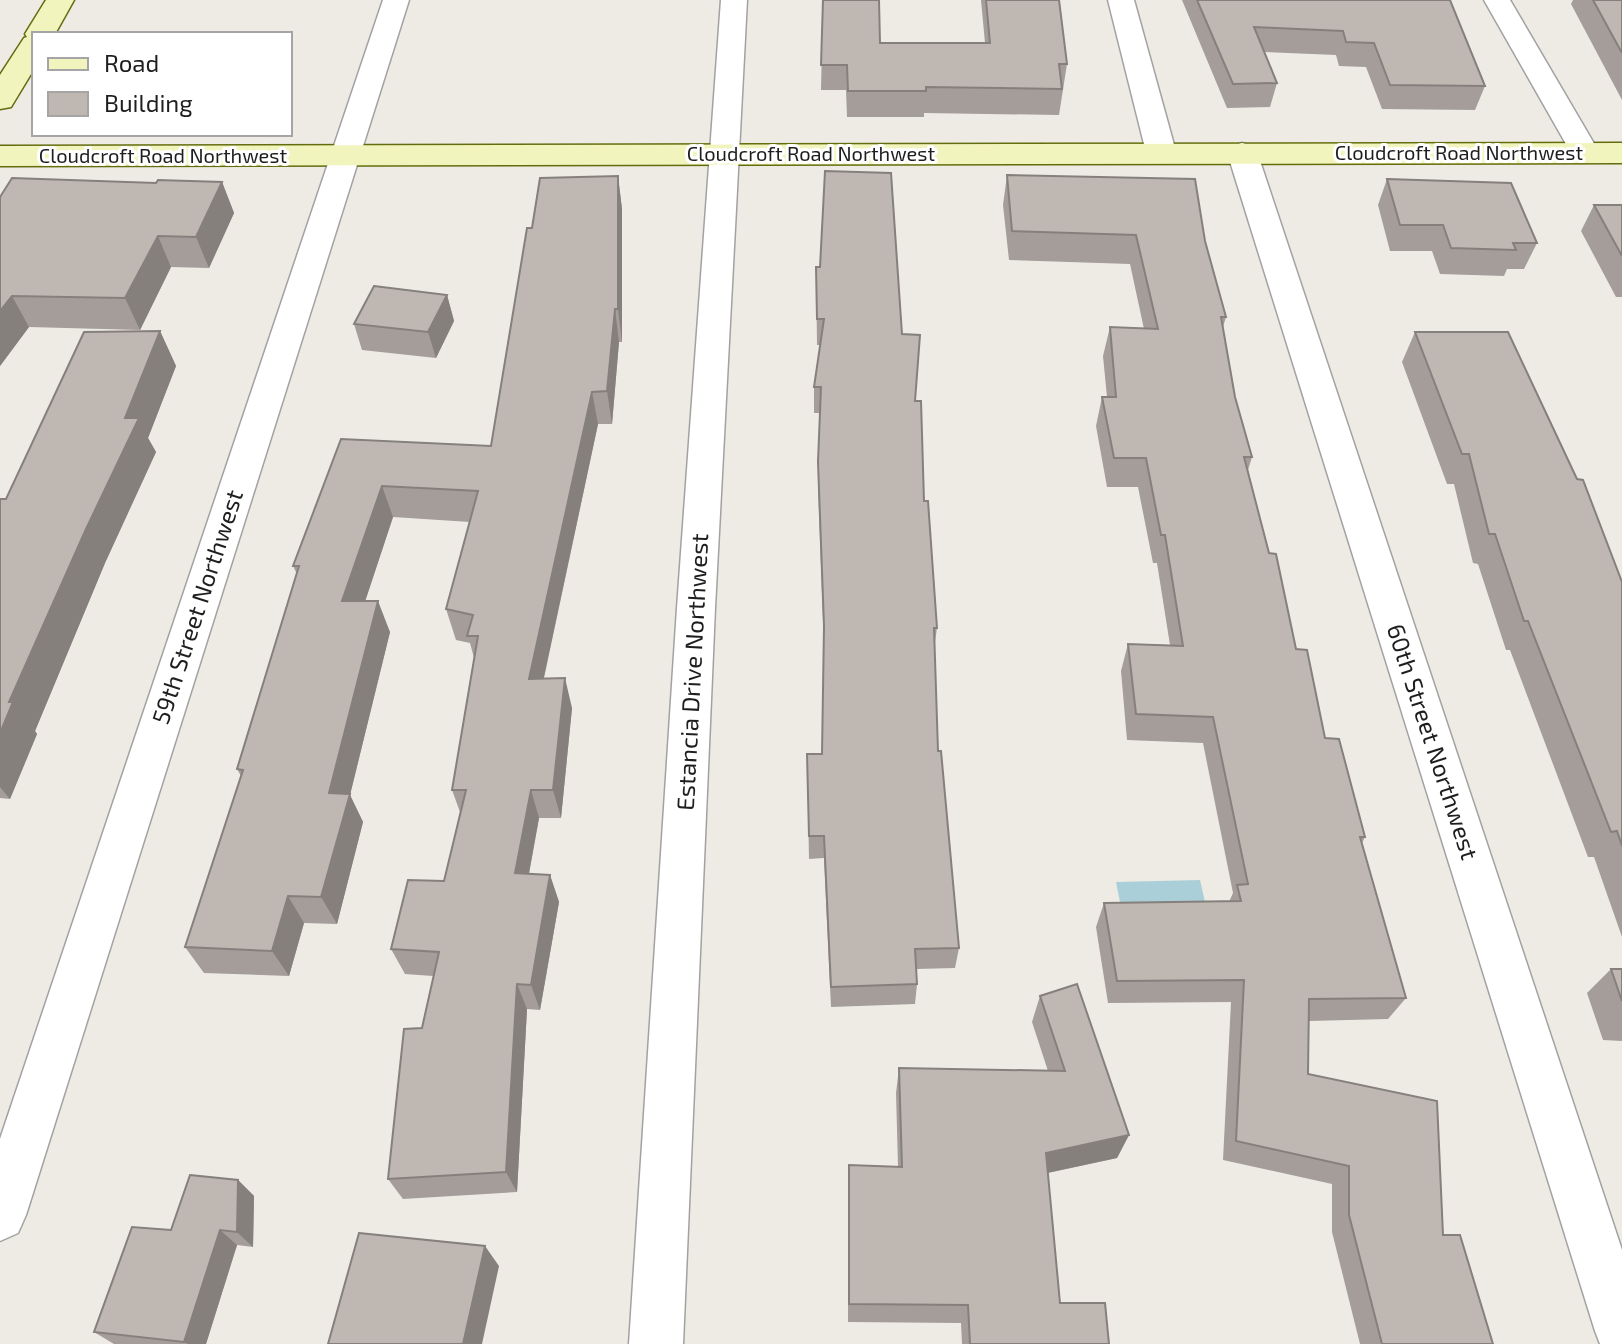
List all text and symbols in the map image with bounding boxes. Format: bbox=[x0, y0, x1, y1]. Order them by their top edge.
legend bbox=[32, 32, 292, 136]
text: Road bbox=[104, 48, 159, 77]
text: Building bbox=[104, 88, 193, 117]
street label: Cloudcroft Road Northwest bbox=[1335, 140, 1584, 164]
street label: Cloudcroft Road Northwest bbox=[687, 141, 936, 165]
street label: Cloudcroft Road Northwest bbox=[39, 143, 288, 167]
street label: 59th Street Northwest bbox=[145, 486, 248, 727]
street label: Estancia Drive Northwest bbox=[670, 533, 713, 811]
street label: 60th Street Northwest bbox=[1382, 620, 1485, 863]

